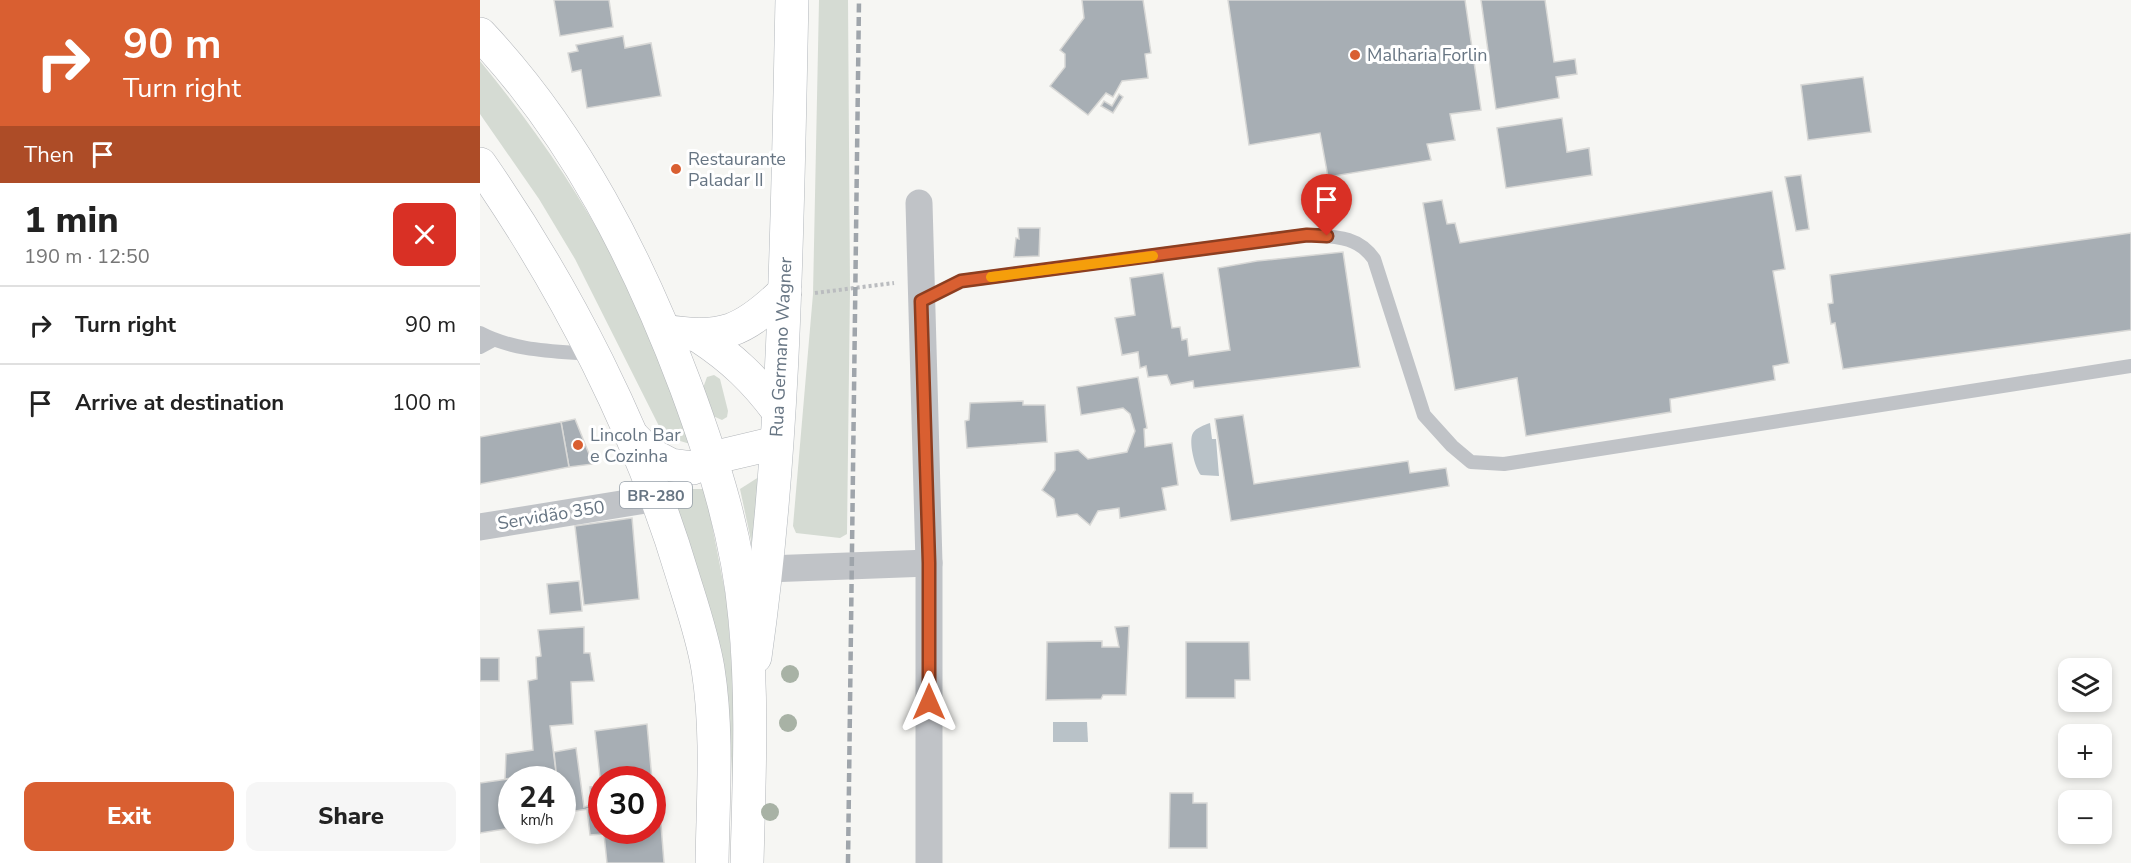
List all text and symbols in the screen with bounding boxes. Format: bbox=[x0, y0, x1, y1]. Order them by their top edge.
text: 90 m bbox=[123, 16, 222, 73]
icon: right bbox=[24, 24, 102, 102]
place label: Malharia Forlin bbox=[1367, 43, 1488, 67]
marker: Malharia Forlin bbox=[1348, 48, 1362, 62]
text: Turn right bbox=[123, 70, 241, 107]
icon: arrive bbox=[86, 138, 119, 171]
text: Then bbox=[24, 140, 74, 170]
place label: Restaurante Paladar II bbox=[688, 147, 786, 192]
marker: Restaurante Paladar II bbox=[669, 162, 683, 176]
pin bbox=[1301, 174, 1352, 236]
icon: arrive bbox=[1310, 183, 1343, 216]
text: 1 min bbox=[24, 196, 119, 245]
button: close bbox=[393, 203, 456, 266]
text: 190 m · 12:50 bbox=[24, 243, 150, 270]
street label: Rua Germano Wagner bbox=[764, 256, 798, 438]
icon: right bbox=[24, 309, 57, 342]
text: Turn right bbox=[75, 310, 176, 340]
text: 90 m bbox=[405, 310, 456, 340]
icon: arrive bbox=[24, 387, 57, 420]
text: Arrive at destination bbox=[75, 388, 284, 418]
text: 100 m bbox=[392, 388, 456, 418]
place label: Lincoln Bar e Cozinha bbox=[590, 423, 681, 468]
marker: Lincoln Bar e Cozinha bbox=[571, 438, 585, 452]
road number: BR-280 bbox=[620, 482, 692, 508]
street label: Servidão 350 bbox=[496, 495, 606, 535]
map controls bbox=[2058, 658, 2112, 844]
button: layers bbox=[2058, 658, 2112, 712]
position arrow bbox=[897, 670, 961, 734]
button: + bbox=[2058, 724, 2112, 778]
speed limit sign: 30 bbox=[588, 766, 666, 844]
text: 24 bbox=[519, 777, 555, 818]
button: Exit bbox=[24, 782, 234, 851]
button: Share bbox=[246, 782, 456, 851]
button: − bbox=[2058, 790, 2112, 844]
text: km/h bbox=[520, 810, 554, 830]

